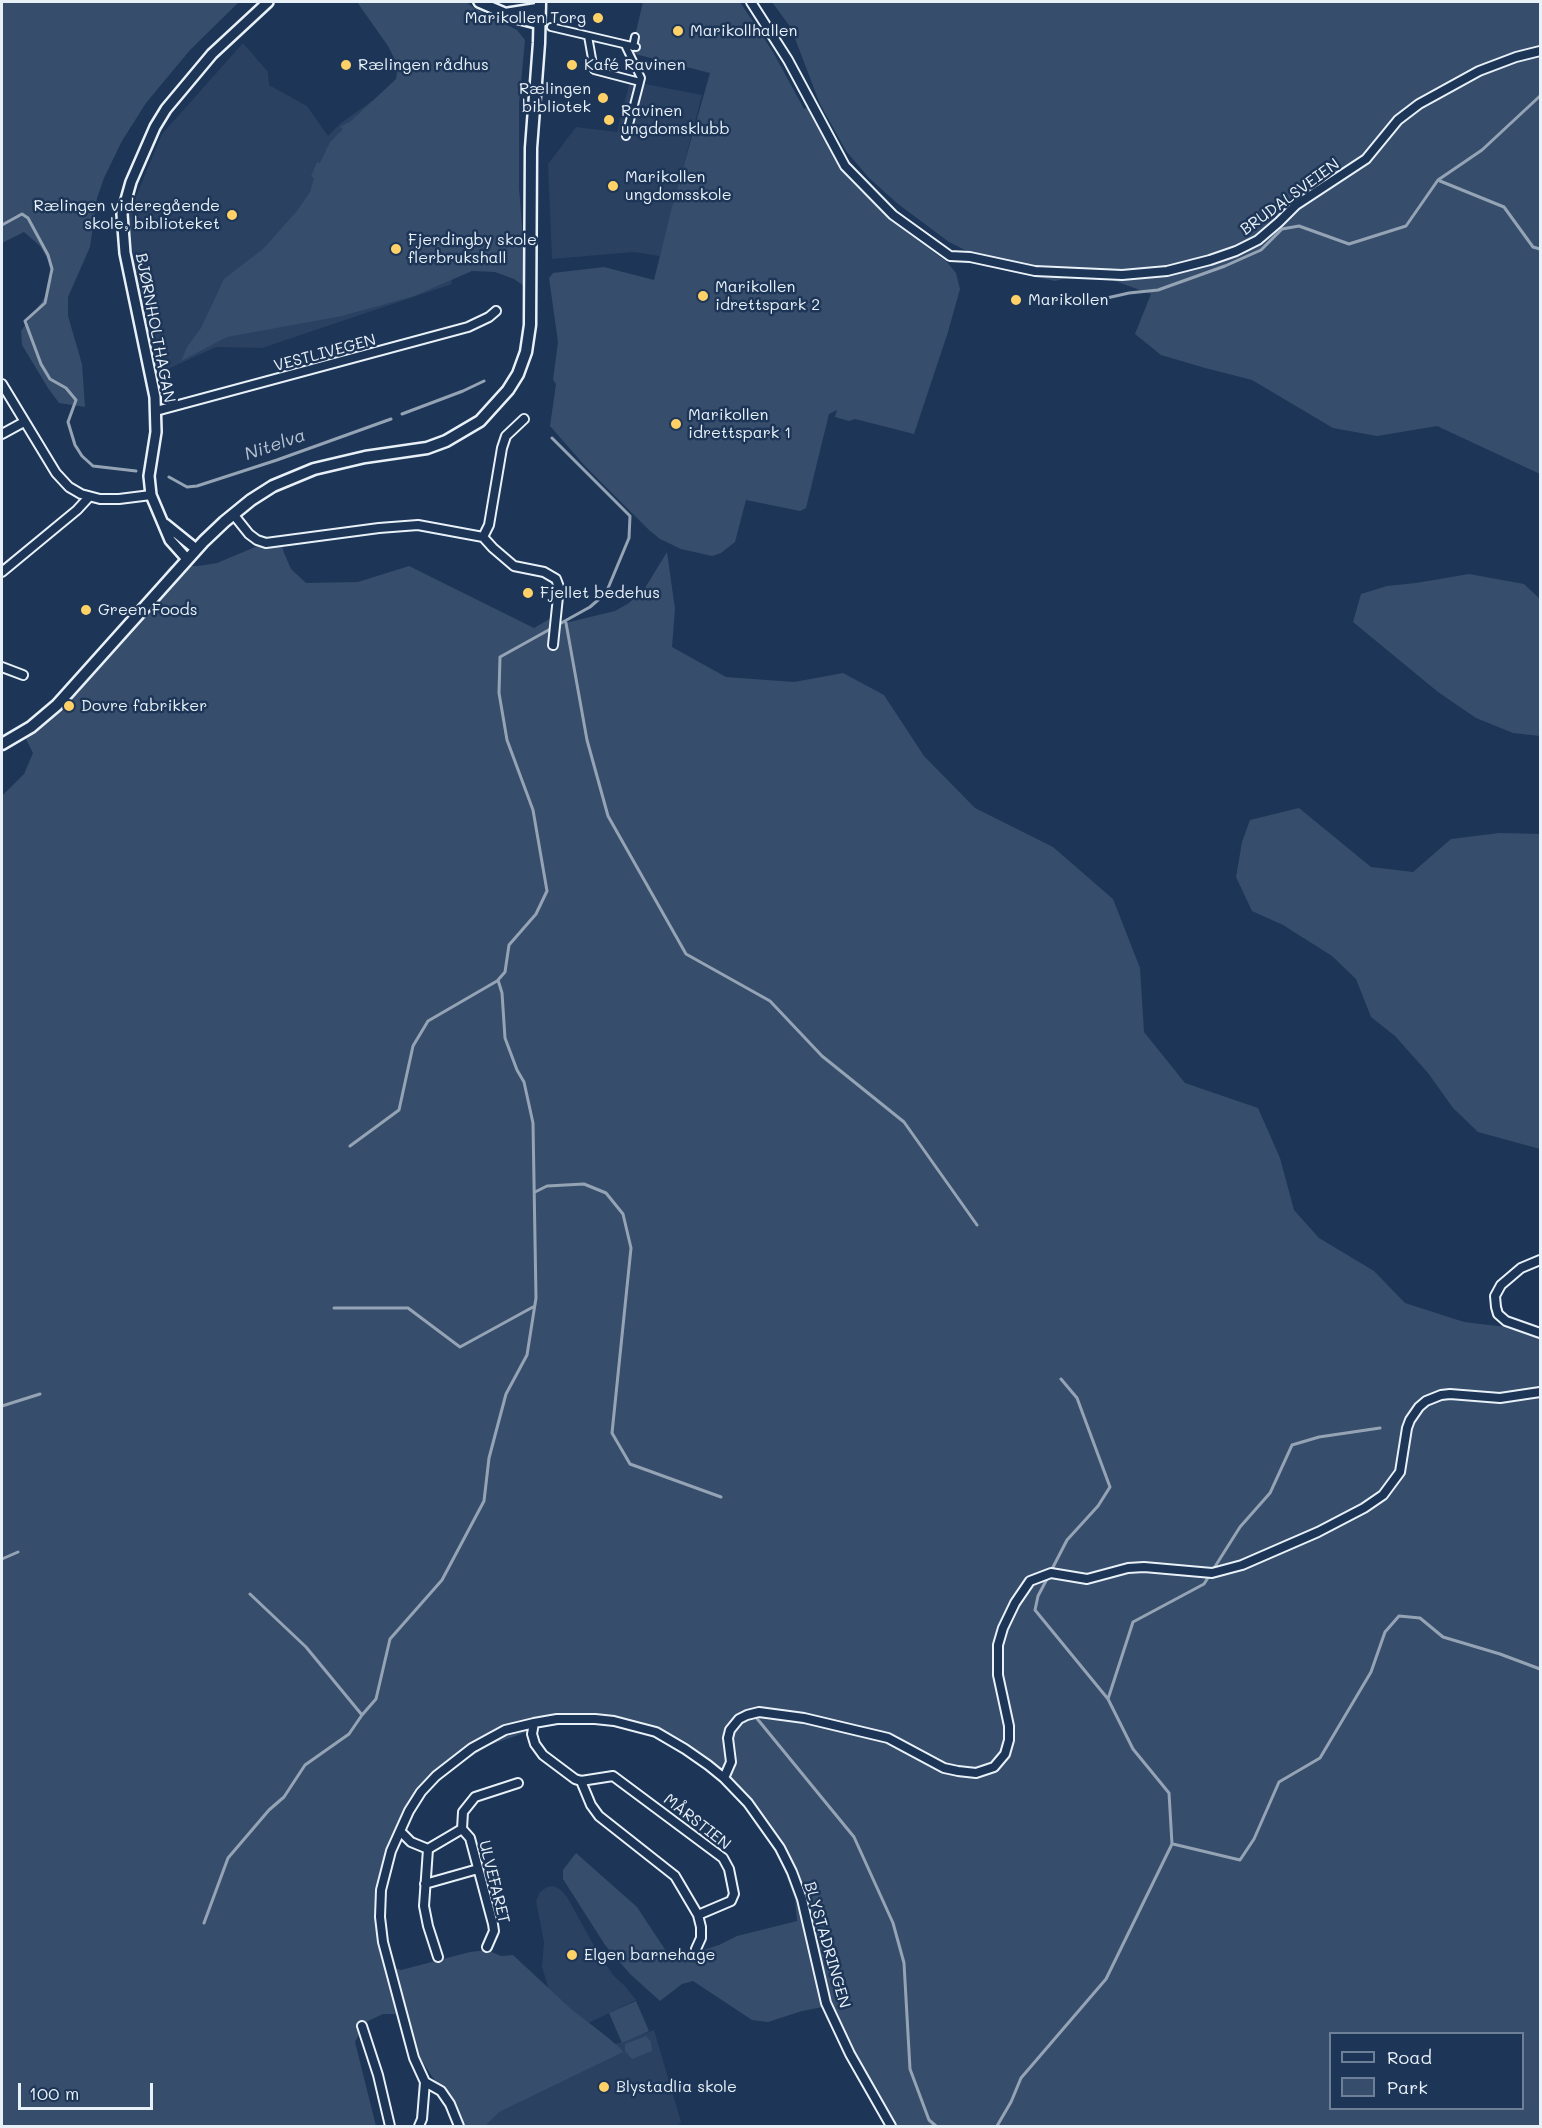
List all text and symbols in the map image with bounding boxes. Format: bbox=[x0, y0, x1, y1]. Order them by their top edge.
place label: Marikollen Torg bbox=[465, 8, 586, 28]
marker: Marikollen Torg bbox=[591, 11, 605, 25]
place label: Marikollhallen bbox=[690, 21, 797, 41]
marker: Marikollhallen bbox=[671, 24, 685, 38]
place label: Rælingen rådhus bbox=[358, 55, 489, 75]
place label: Kafé Ravinen bbox=[584, 55, 686, 75]
marker: Rælingen rådhus bbox=[339, 58, 353, 72]
marker: Kafé Ravinen bbox=[565, 58, 579, 72]
place label: Rælingen bibliotek bbox=[519, 79, 591, 117]
marker: Rælingen bibliotek bbox=[596, 91, 610, 105]
place label: Ravinen ungdomsklubb bbox=[621, 101, 730, 139]
marker: Ravinen ungdomsklubb bbox=[602, 113, 616, 127]
street label: BRUDALSVEIEN bbox=[1237, 155, 1343, 239]
place label: Marikollen ungdomsskole bbox=[625, 167, 732, 205]
marker: Marikollen ungdomsskole bbox=[606, 179, 620, 193]
place label: Rælingen videregående skole, biblioteket bbox=[34, 196, 220, 234]
marker: Rælingen videregående skole, biblioteket bbox=[225, 208, 239, 222]
place label: Fjerdingby skole flerbrukshall bbox=[408, 230, 537, 268]
marker: Fjerdingby skole flerbrukshall bbox=[389, 242, 403, 256]
street label: BJØRNHOLTHAGAN bbox=[131, 252, 179, 404]
place label: Marikollen idrettspark 2 bbox=[715, 277, 820, 315]
marker: Marikollen idrettspark 2 bbox=[696, 289, 710, 303]
place label: Marikollen bbox=[1028, 290, 1108, 310]
marker: Marikollen bbox=[1009, 293, 1023, 307]
street label: VESTLIVEGEN bbox=[272, 330, 378, 376]
place label: Marikollen idrettspark 1 bbox=[688, 405, 791, 443]
marker: Marikollen idrettspark 1 bbox=[669, 417, 683, 431]
water label: Nitelva bbox=[242, 425, 308, 465]
place label: Fjellet bedehus bbox=[540, 583, 660, 603]
marker: Fjellet bedehus bbox=[521, 586, 535, 600]
place label: Green Foods bbox=[98, 600, 198, 620]
marker: Green Foods bbox=[79, 603, 93, 617]
place label: Dovre fabrikker bbox=[81, 696, 207, 716]
marker: Dovre fabrikker bbox=[62, 699, 76, 713]
street label: MÅRSTIEN bbox=[660, 1790, 734, 1854]
street label: ULVEFARET bbox=[474, 1838, 514, 1926]
street label: BLYSTADRINGEN bbox=[800, 1880, 854, 2010]
place label: Elgen barnehage bbox=[584, 1945, 715, 1965]
marker: Elgen barnehage bbox=[565, 1948, 579, 1962]
legend bbox=[1329, 2032, 1524, 2110]
text: Road bbox=[1387, 2045, 1432, 2069]
scale bar bbox=[21, 2071, 156, 2109]
text: Park bbox=[1387, 2075, 1428, 2099]
place label: Blystadlia skole bbox=[616, 2077, 737, 2097]
marker: Blystadlia skole bbox=[597, 2080, 611, 2094]
text: 100 m bbox=[29, 2081, 79, 2105]

